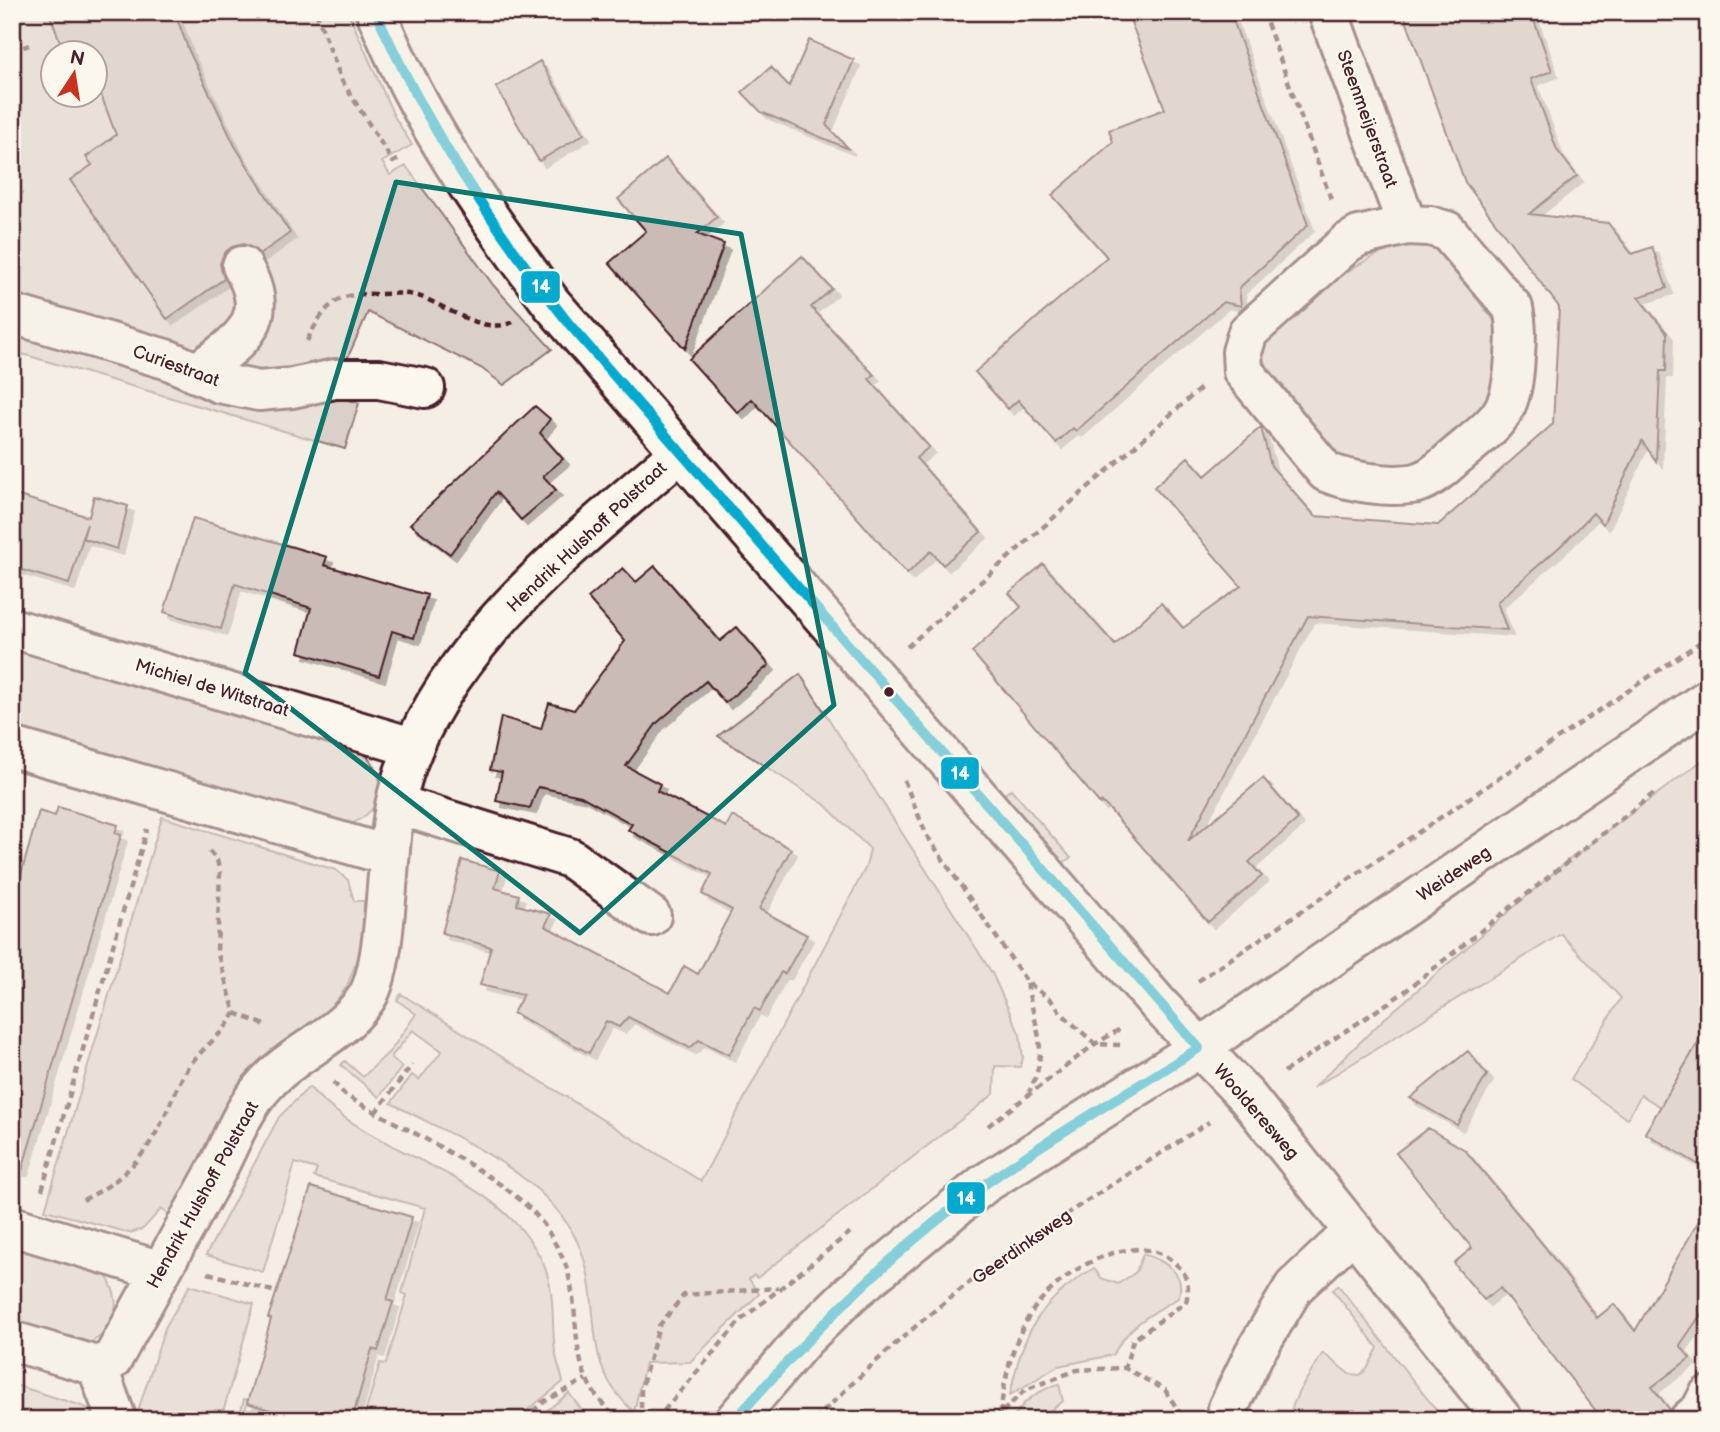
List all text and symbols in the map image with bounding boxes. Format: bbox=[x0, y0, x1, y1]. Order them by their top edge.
north arrow bbox=[38, 38, 108, 108]
text: N bbox=[68, 46, 87, 72]
street label: Steenmeijerstraat bbox=[1332, 47, 1402, 191]
line badge: 14 bbox=[520, 270, 561, 304]
text: 14 bbox=[531, 276, 551, 299]
street label: Curiestraat bbox=[130, 341, 223, 392]
street label: Hendrik Hulshoff Polstraat bbox=[503, 457, 672, 617]
street label: Michiel de Witstraat bbox=[133, 655, 292, 722]
unlabelled marker bbox=[882, 685, 896, 699]
line badge: 14 bbox=[940, 756, 980, 790]
text: 14 bbox=[950, 763, 970, 786]
street label: Weideweg bbox=[1413, 842, 1495, 906]
street label: Woolderesweg bbox=[1209, 1060, 1303, 1164]
street label: Hendrik Hulshoff Polstraat bbox=[143, 1097, 264, 1292]
line badge: 14 bbox=[946, 1181, 986, 1215]
text: 14 bbox=[956, 1188, 976, 1211]
street label: Geerdinksweg bbox=[968, 1205, 1076, 1289]

